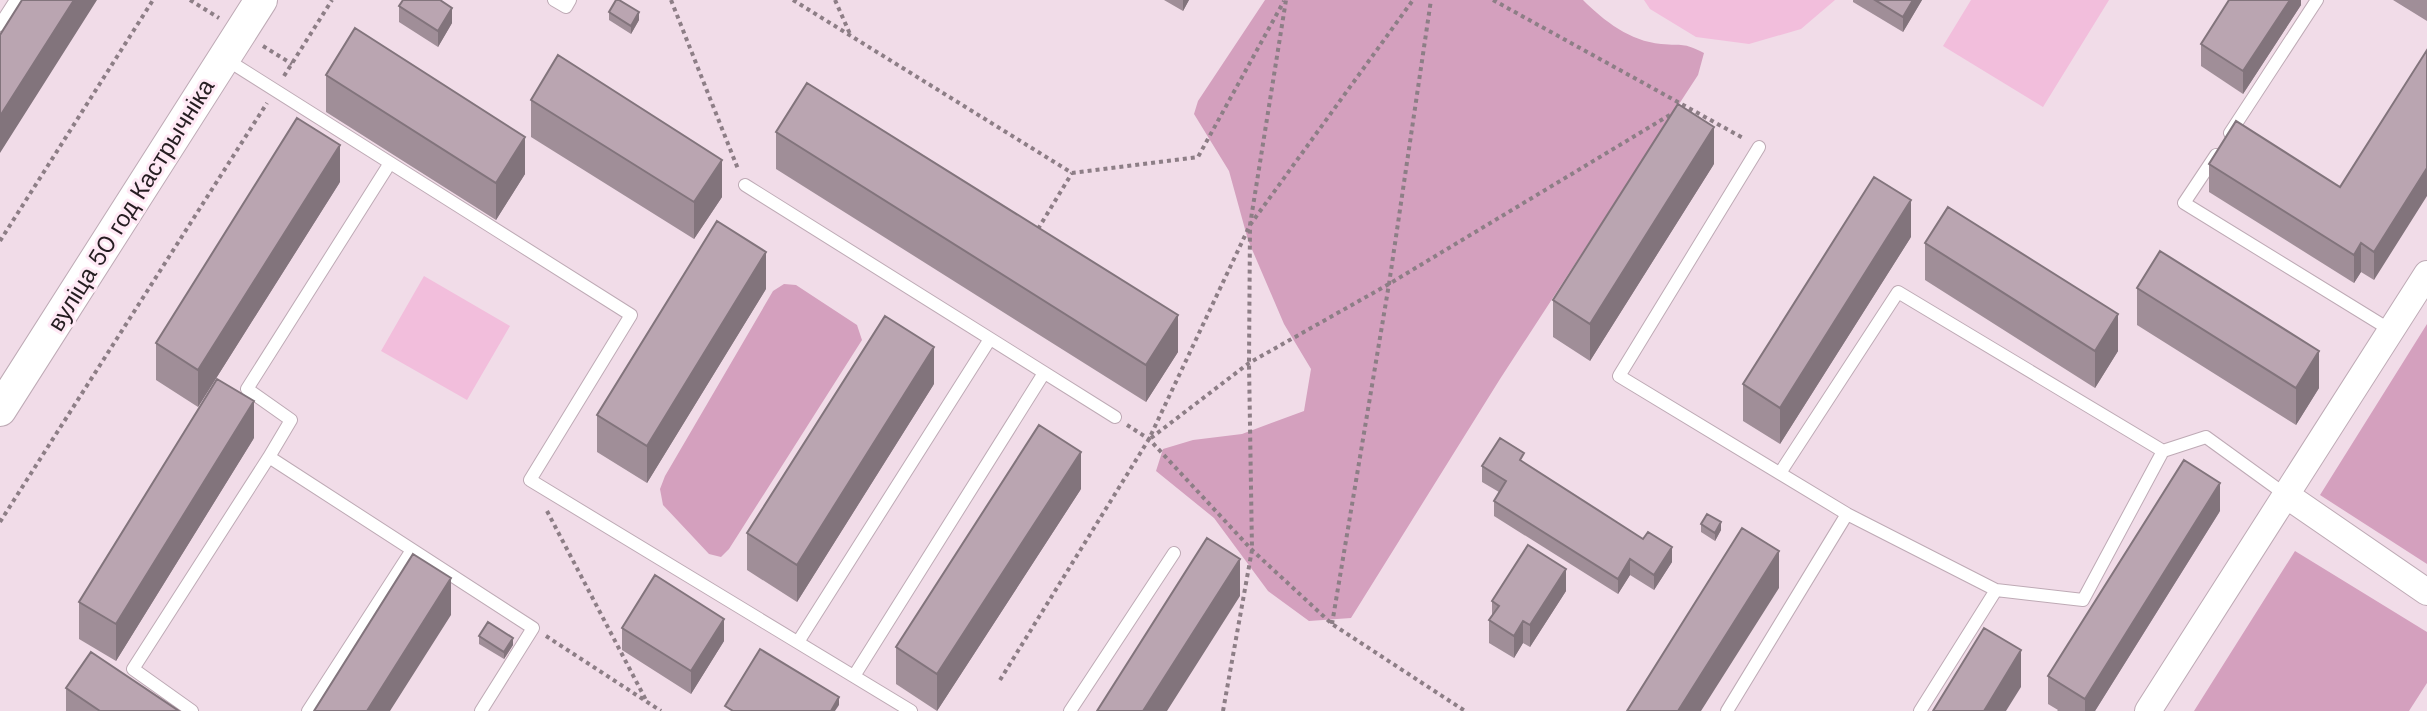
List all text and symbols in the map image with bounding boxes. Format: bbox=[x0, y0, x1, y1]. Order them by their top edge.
street label: вуліца 50 год Кастрычніка bbox=[40, 72, 221, 337]

